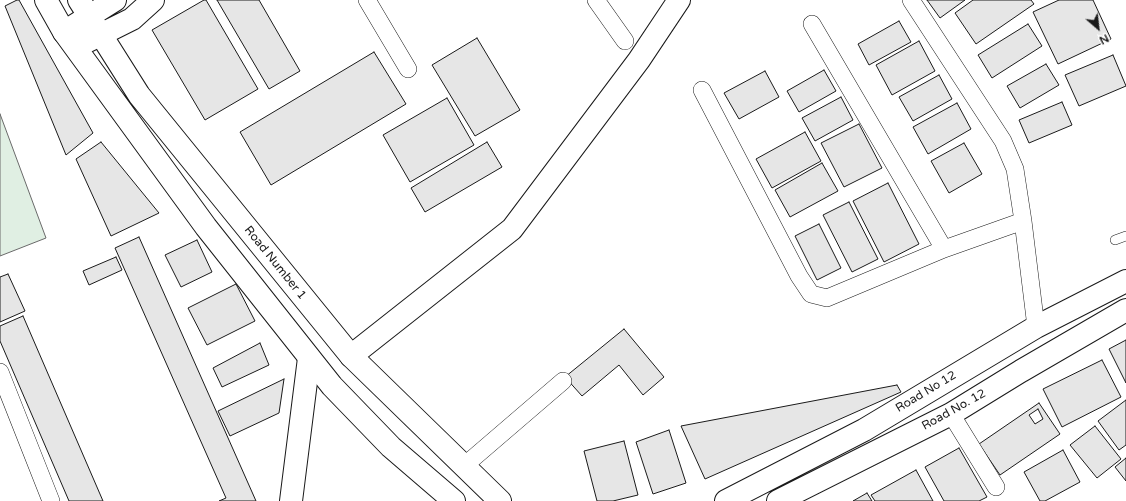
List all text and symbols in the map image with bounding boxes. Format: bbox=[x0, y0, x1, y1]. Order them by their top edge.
north arrow bbox=[1078, 8, 1118, 48]
text: N bbox=[1097, 31, 1111, 47]
street label: Road Number 1 bbox=[241, 223, 309, 303]
street label: Road No 12 bbox=[893, 368, 959, 416]
street label: Road No. 12 bbox=[919, 386, 989, 434]

